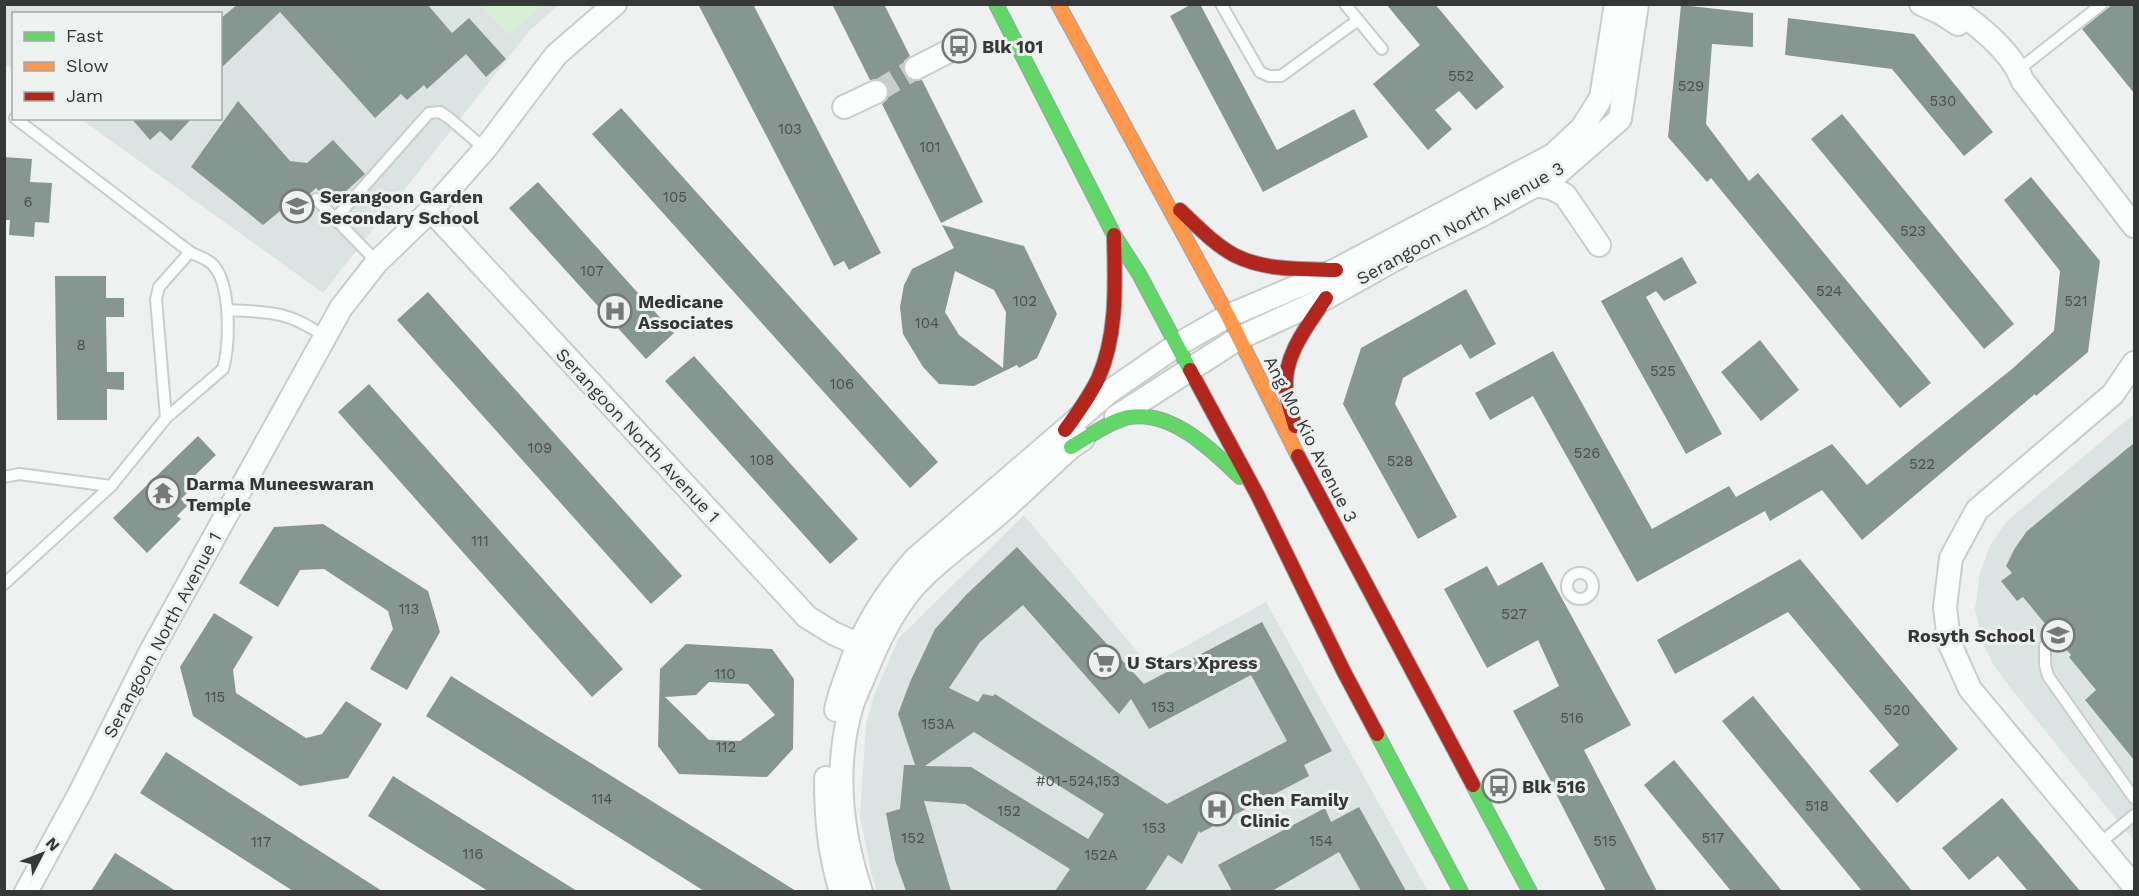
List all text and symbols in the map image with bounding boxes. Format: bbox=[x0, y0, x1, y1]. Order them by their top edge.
legend bbox=[12, 12, 222, 120]
text: Fast bbox=[66, 25, 104, 46]
bus stop icon: Blk 101 bbox=[941, 28, 977, 64]
place label: Blk 101 bbox=[982, 36, 1043, 57]
text: Slow bbox=[66, 55, 109, 76]
house number: 552 bbox=[1448, 67, 1474, 85]
house number: 529 bbox=[1678, 77, 1704, 95]
text: Jam bbox=[66, 85, 103, 106]
house number: 530 bbox=[1930, 92, 1956, 110]
house number: 103 bbox=[778, 120, 802, 138]
house number: 101 bbox=[919, 138, 941, 156]
street label: Serangoon North Avenue 3 bbox=[1353, 157, 1567, 289]
place label: Serangoon Garden Secondary School bbox=[320, 186, 483, 228]
school or university icon: Serangoon Garden Secondary School bbox=[279, 188, 315, 224]
house number: 105 bbox=[663, 188, 687, 206]
house number: 6 bbox=[23, 193, 33, 211]
house number: 523 bbox=[1900, 222, 1926, 240]
house number: 107 bbox=[580, 262, 604, 280]
house number: 524 bbox=[1816, 282, 1842, 300]
place label: Medicane Associates bbox=[638, 291, 734, 333]
house number: 102 bbox=[1013, 292, 1037, 310]
house number: 521 bbox=[2064, 292, 2088, 310]
hospital icon: Medicane Associates bbox=[597, 293, 633, 329]
house number: 104 bbox=[915, 314, 939, 332]
house number: 8 bbox=[76, 336, 86, 354]
street label: Serangoon North Avenue 1 bbox=[552, 344, 724, 526]
street label: Ang Mo Kio Avenue 3 bbox=[1260, 352, 1362, 526]
house number: 525 bbox=[1650, 362, 1676, 380]
house number: 106 bbox=[830, 375, 854, 393]
house number: 109 bbox=[528, 439, 552, 457]
house number: 526 bbox=[1574, 444, 1600, 462]
house number: 108 bbox=[750, 451, 774, 469]
house number: 528 bbox=[1387, 452, 1413, 470]
house number: 522 bbox=[1909, 455, 1935, 473]
place label: Darma Muneeswaran Temple bbox=[186, 473, 374, 515]
temple icon: Darma Muneeswaran Temple bbox=[145, 475, 181, 511]
street label: Serangoon North Avenue 1 bbox=[99, 529, 225, 741]
house number: 111 bbox=[471, 532, 489, 550]
house number: 113 bbox=[399, 600, 419, 618]
house number: 527 bbox=[1501, 605, 1527, 623]
school or university icon: Rosyth School bbox=[2040, 617, 2076, 653]
place label: Rosyth School bbox=[1908, 625, 2035, 646]
supermarket icon: U Stars Xpress bbox=[1086, 644, 1122, 680]
place label: U Stars Xpress bbox=[1127, 652, 1258, 673]
house number: 110 bbox=[714, 665, 736, 683]
house number: 115 bbox=[205, 688, 225, 706]
house number: 153 bbox=[1151, 698, 1175, 716]
house number: 520 bbox=[1884, 701, 1910, 719]
house number: 516 bbox=[1560, 709, 1584, 727]
house number: 153A bbox=[921, 715, 955, 733]
house number: 112 bbox=[716, 738, 736, 756]
bus stop icon: Blk 516 bbox=[1481, 768, 1517, 804]
house number: #01-524,153 bbox=[1036, 772, 1120, 790]
place label: Blk 516 bbox=[1522, 776, 1586, 797]
place label: Chen Family Clinic bbox=[1240, 789, 1350, 831]
house number: 114 bbox=[592, 790, 612, 808]
hospital icon: Chen Family Clinic bbox=[1199, 791, 1235, 827]
house number: 518 bbox=[1805, 797, 1829, 815]
house number: 152 bbox=[997, 802, 1021, 820]
house number: 153 bbox=[1142, 819, 1166, 837]
north arrow bbox=[12, 824, 72, 884]
house number: 152 bbox=[901, 829, 925, 847]
house number: 517 bbox=[1702, 829, 1725, 847]
house number: 154 bbox=[1309, 832, 1333, 850]
house number: 515 bbox=[1593, 832, 1617, 850]
house number: 117 bbox=[251, 833, 271, 851]
text: N bbox=[42, 834, 64, 855]
house number: 116 bbox=[463, 845, 483, 863]
house number: 152A bbox=[1084, 846, 1118, 864]

